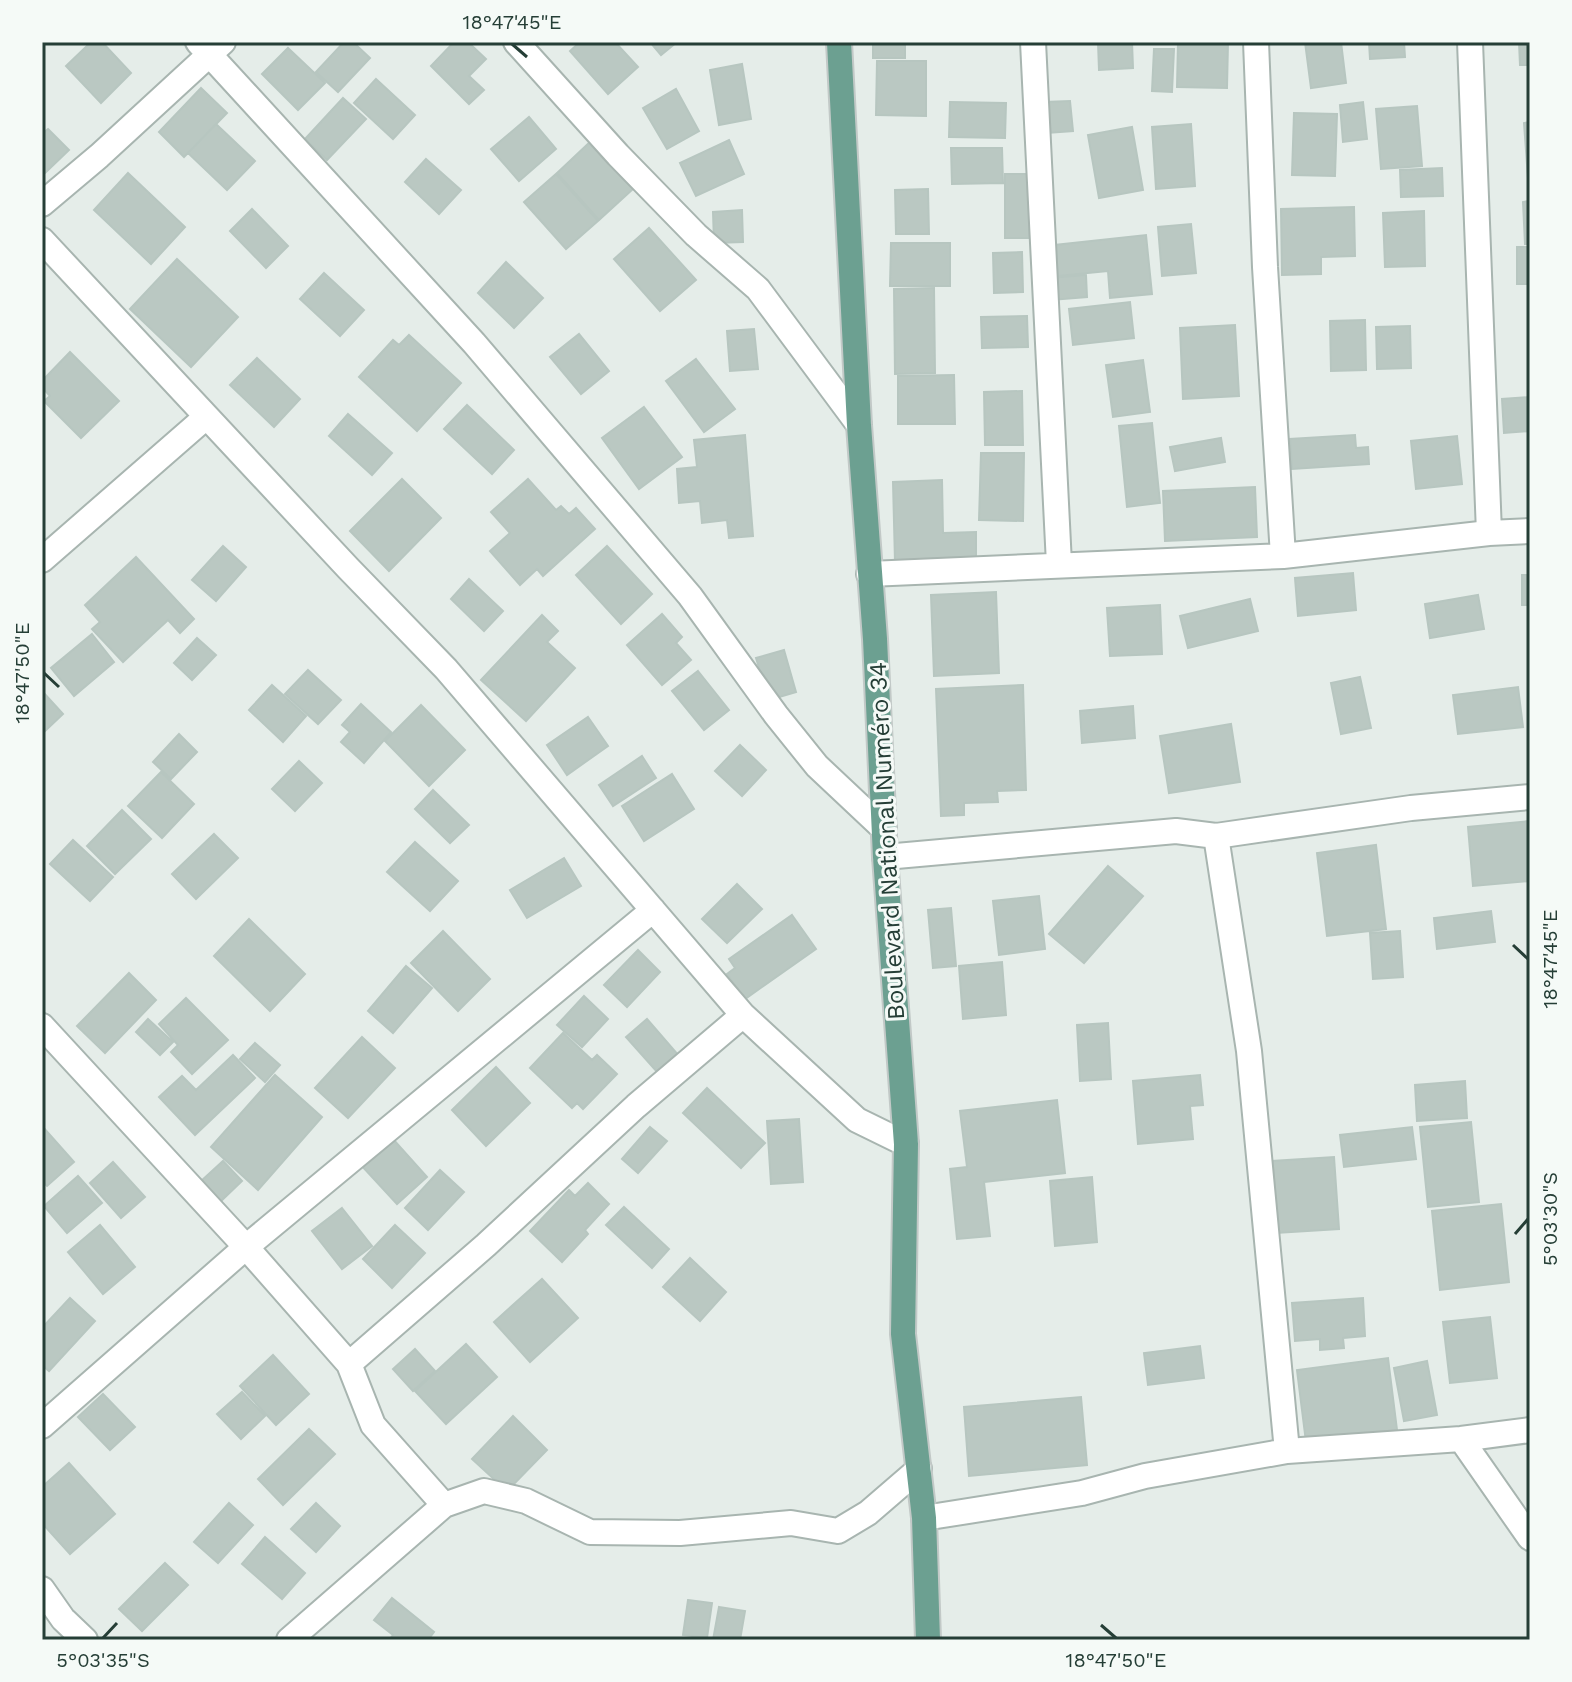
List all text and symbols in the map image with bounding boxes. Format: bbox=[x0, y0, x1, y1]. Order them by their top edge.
text: 18°47'45"E bbox=[463, 10, 561, 34]
text: 18°47'50"E bbox=[10, 623, 34, 723]
street label: Boulevard National Numéro 34 bbox=[864, 661, 910, 1021]
text: 18°47'45"E bbox=[1538, 910, 1562, 1008]
text: 5°03'30"S bbox=[1538, 1172, 1562, 1266]
text: 5°03'35"S bbox=[56, 1648, 150, 1672]
text: 18°47'50"E bbox=[1066, 1648, 1166, 1672]

